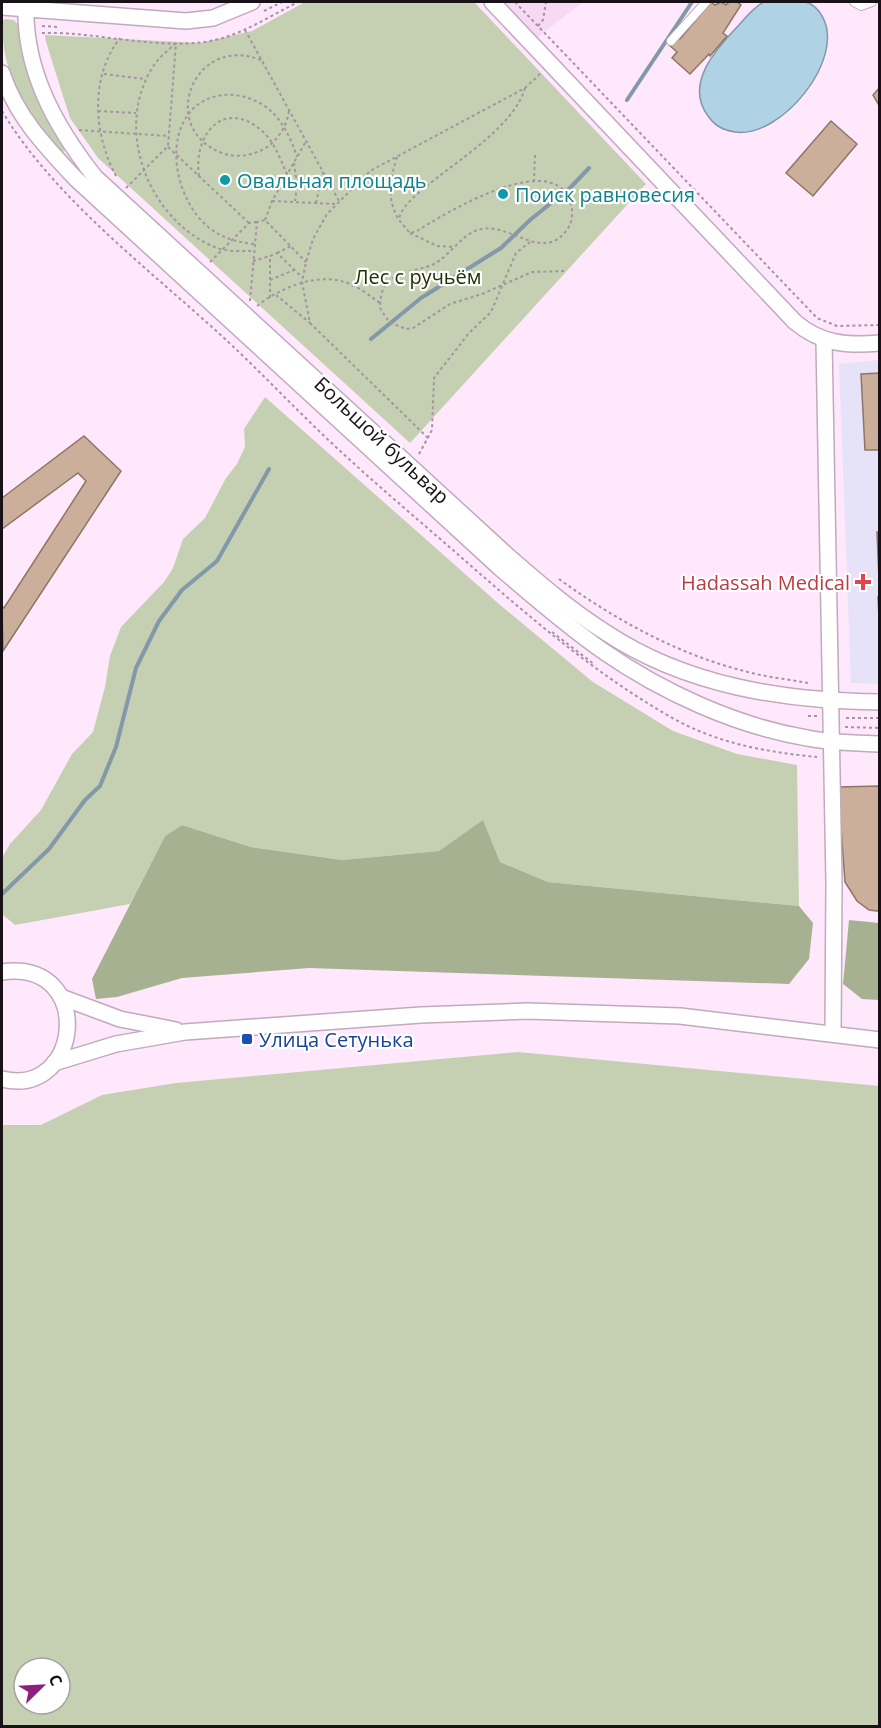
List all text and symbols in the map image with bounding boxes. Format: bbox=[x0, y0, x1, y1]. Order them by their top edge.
place label: Овальная площадь bbox=[237, 167, 427, 194]
marker: Овальная площадь bbox=[218, 173, 232, 187]
place label: Поиск равновесия bbox=[515, 181, 695, 208]
marker: Поиск равновесия bbox=[496, 187, 510, 201]
park label: Лес с ручьём bbox=[355, 263, 481, 290]
street label: Большой бульвар bbox=[309, 370, 455, 510]
place label: Hadassah Medical bbox=[681, 569, 850, 596]
marker: Hadassah Medical bbox=[854, 573, 872, 591]
place label: Улица Сетунька bbox=[259, 1026, 414, 1053]
marker: Улица Сетунька bbox=[240, 1032, 254, 1046]
north arrow bbox=[12, 1656, 72, 1716]
text: С bbox=[44, 1671, 68, 1689]

